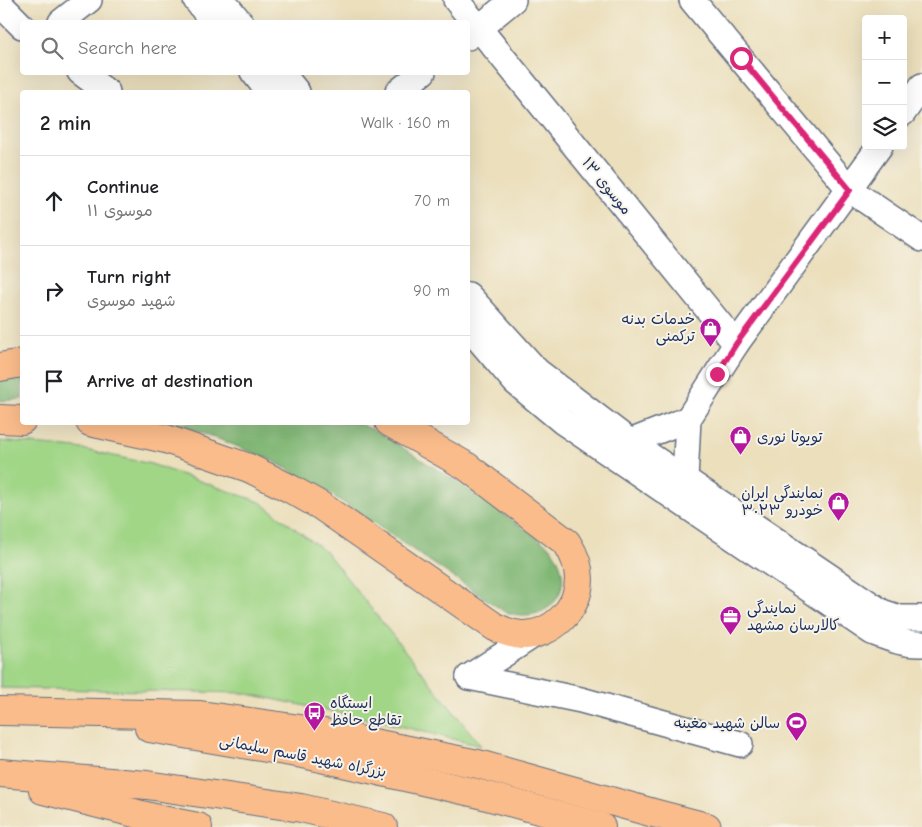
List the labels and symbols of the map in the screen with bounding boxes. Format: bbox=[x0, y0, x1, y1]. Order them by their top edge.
route start bbox=[730, 47, 753, 70]
street label: موسوی ۱۳ bbox=[578, 154, 636, 218]
place label: خدمات بدنه ترکمنی bbox=[621, 310, 696, 346]
shop icon: خدمات بدنه ترکمنی bbox=[699, 316, 723, 347]
route end bbox=[706, 363, 729, 386]
shop icon: تویوتا نوری bbox=[729, 425, 753, 456]
place label: تویوتا نوری bbox=[757, 428, 823, 446]
place label: نمایندگی ایران خودرو ۳۰۲۳ bbox=[741, 484, 823, 519]
shop icon: نمایندگی ایران خودرو ۳۰۲۳ bbox=[827, 490, 851, 521]
place label: نمایندگی کالارسان مشهد bbox=[747, 599, 840, 634]
office icon: نمایندگی کالارسان مشهد bbox=[719, 605, 743, 636]
place label: ایستگاه تقاطع حافظ bbox=[330, 694, 402, 731]
bus stop icon: ایستگاه تقاطع حافظ bbox=[302, 700, 326, 731]
sports icon: سالن شهید مغینه bbox=[784, 711, 808, 742]
place label: سالن شهید مغینه bbox=[674, 714, 780, 732]
street label: بزرگراه شهید قاسم سلیمانی bbox=[218, 731, 388, 784]

